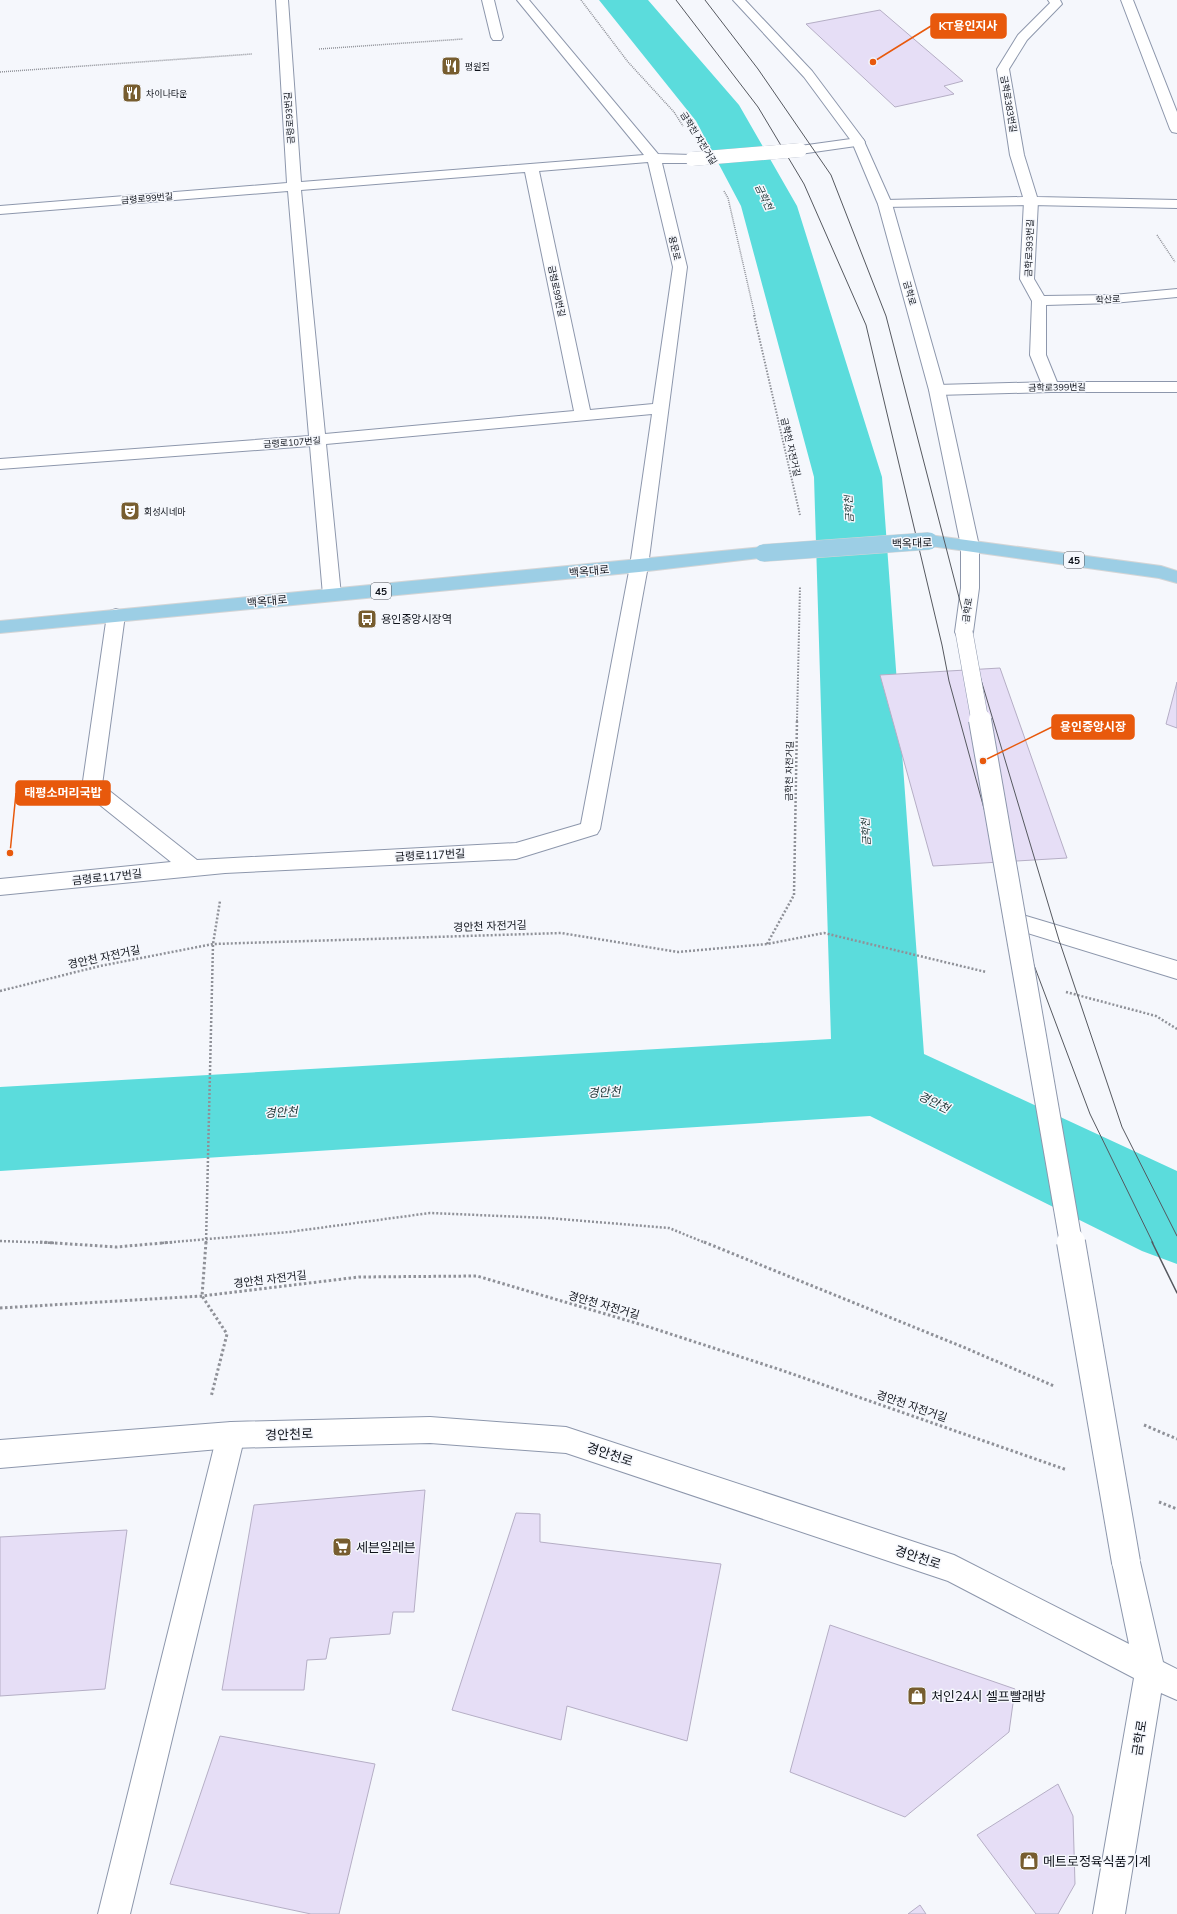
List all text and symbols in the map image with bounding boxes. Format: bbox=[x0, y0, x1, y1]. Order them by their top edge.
callout: KT용인지사 bbox=[931, 14, 1006, 38]
text: KT용인지사 bbox=[938, 18, 998, 33]
restaurant icon: 평원집 bbox=[440, 55, 462, 77]
place label: 평원집 bbox=[465, 61, 490, 72]
street label: 금학로383번길 bbox=[999, 75, 1019, 133]
restaurant icon: 차이나타운 bbox=[121, 82, 143, 104]
place label: 차이나타운 bbox=[146, 88, 188, 99]
street label: 금령로93번길 bbox=[282, 92, 296, 144]
street label: 금학천 자전거길 bbox=[678, 110, 720, 166]
water label: 금학천 bbox=[752, 182, 777, 214]
street label: 금령로99번길 bbox=[121, 190, 173, 206]
street label: 금학로393번길 bbox=[1022, 219, 1036, 277]
street label: 용문로 bbox=[667, 235, 683, 261]
street label: 금령로99번길 bbox=[546, 264, 568, 318]
street label: 금학로 bbox=[901, 280, 919, 306]
street label: 학산로 bbox=[1095, 293, 1121, 305]
street label: 금학로399번길 bbox=[1028, 381, 1086, 393]
street label: 금학천 자전거길 bbox=[779, 416, 803, 478]
street label: 금령로107번길 bbox=[263, 435, 321, 449]
water label: 금학천 bbox=[842, 493, 856, 523]
theatre icon: 회성시네마 bbox=[119, 500, 141, 522]
place label: 회성시네마 bbox=[144, 506, 186, 517]
street label: 백옥대로 bbox=[892, 535, 932, 551]
road number: 45 bbox=[1064, 552, 1084, 568]
street label: 백옥대로 bbox=[568, 562, 610, 580]
road number: 45 bbox=[371, 583, 391, 599]
street label: 백옥대로 bbox=[246, 592, 288, 610]
street label: 금학로 bbox=[960, 597, 974, 623]
bus stop icon: 용인중앙시장역 bbox=[356, 608, 378, 630]
place label: 용인중앙시장역 bbox=[381, 612, 452, 626]
callout: 용인중앙시장 bbox=[1052, 715, 1134, 739]
text: 용인중앙시장 bbox=[1060, 719, 1126, 734]
street label: 금학천 자전거길 bbox=[783, 741, 795, 801]
callout: 태평소머리국밥 bbox=[16, 781, 110, 805]
text: 태평소머리국밥 bbox=[24, 785, 102, 800]
water label: 금학천 bbox=[859, 816, 873, 846]
street label: 금령로117번길 bbox=[394, 846, 466, 864]
street label: 금령로117번길 bbox=[71, 866, 143, 888]
street label: 경안천 자전거길 bbox=[453, 918, 527, 934]
street label: 경안천 자전거길 bbox=[66, 942, 142, 972]
water label: 경안천 bbox=[587, 1084, 623, 1100]
water label: 경안천 bbox=[916, 1088, 954, 1117]
water label: 경안천 bbox=[264, 1104, 300, 1120]
street label: 경안천 자전거길 bbox=[233, 1268, 307, 1290]
street label: 경안천 자전거길 bbox=[567, 1288, 641, 1322]
street label: 경안천 자전거길 bbox=[875, 1387, 949, 1425]
street label: 경안천로 bbox=[265, 1425, 313, 1443]
street label: 경안천로 bbox=[585, 1439, 635, 1469]
supermarket icon: 세븐일레븐 bbox=[331, 1536, 353, 1558]
place label: 세븐일레븐 bbox=[356, 1539, 416, 1555]
street label: 경안천로 bbox=[893, 1542, 943, 1572]
shop icon: 처인24시 셀프빨래방 bbox=[906, 1685, 928, 1707]
place label: 처인24시 셀프빨래방 bbox=[931, 1688, 1046, 1704]
street label: 금학로 bbox=[1128, 1719, 1150, 1757]
shop icon: 메트로정육식품기계 bbox=[1018, 1850, 1040, 1872]
place label: 메트로정육식품기계 bbox=[1043, 1853, 1151, 1869]

